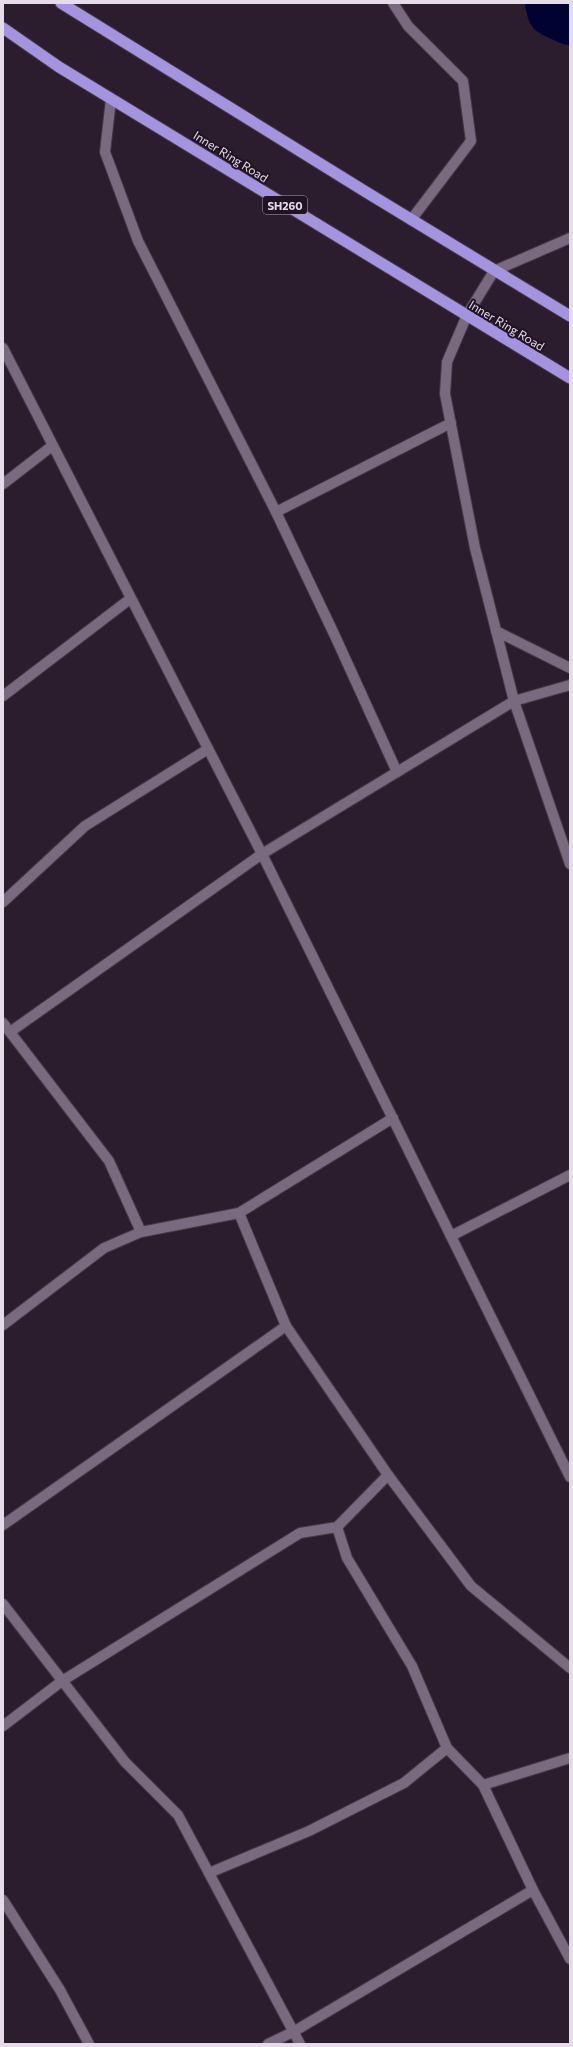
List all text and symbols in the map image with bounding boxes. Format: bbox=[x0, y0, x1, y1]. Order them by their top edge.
street label: Inner Ring Road bbox=[191, 127, 271, 185]
road number: SH260 bbox=[263, 196, 307, 214]
street label: Inner Ring Road bbox=[467, 297, 547, 353]

